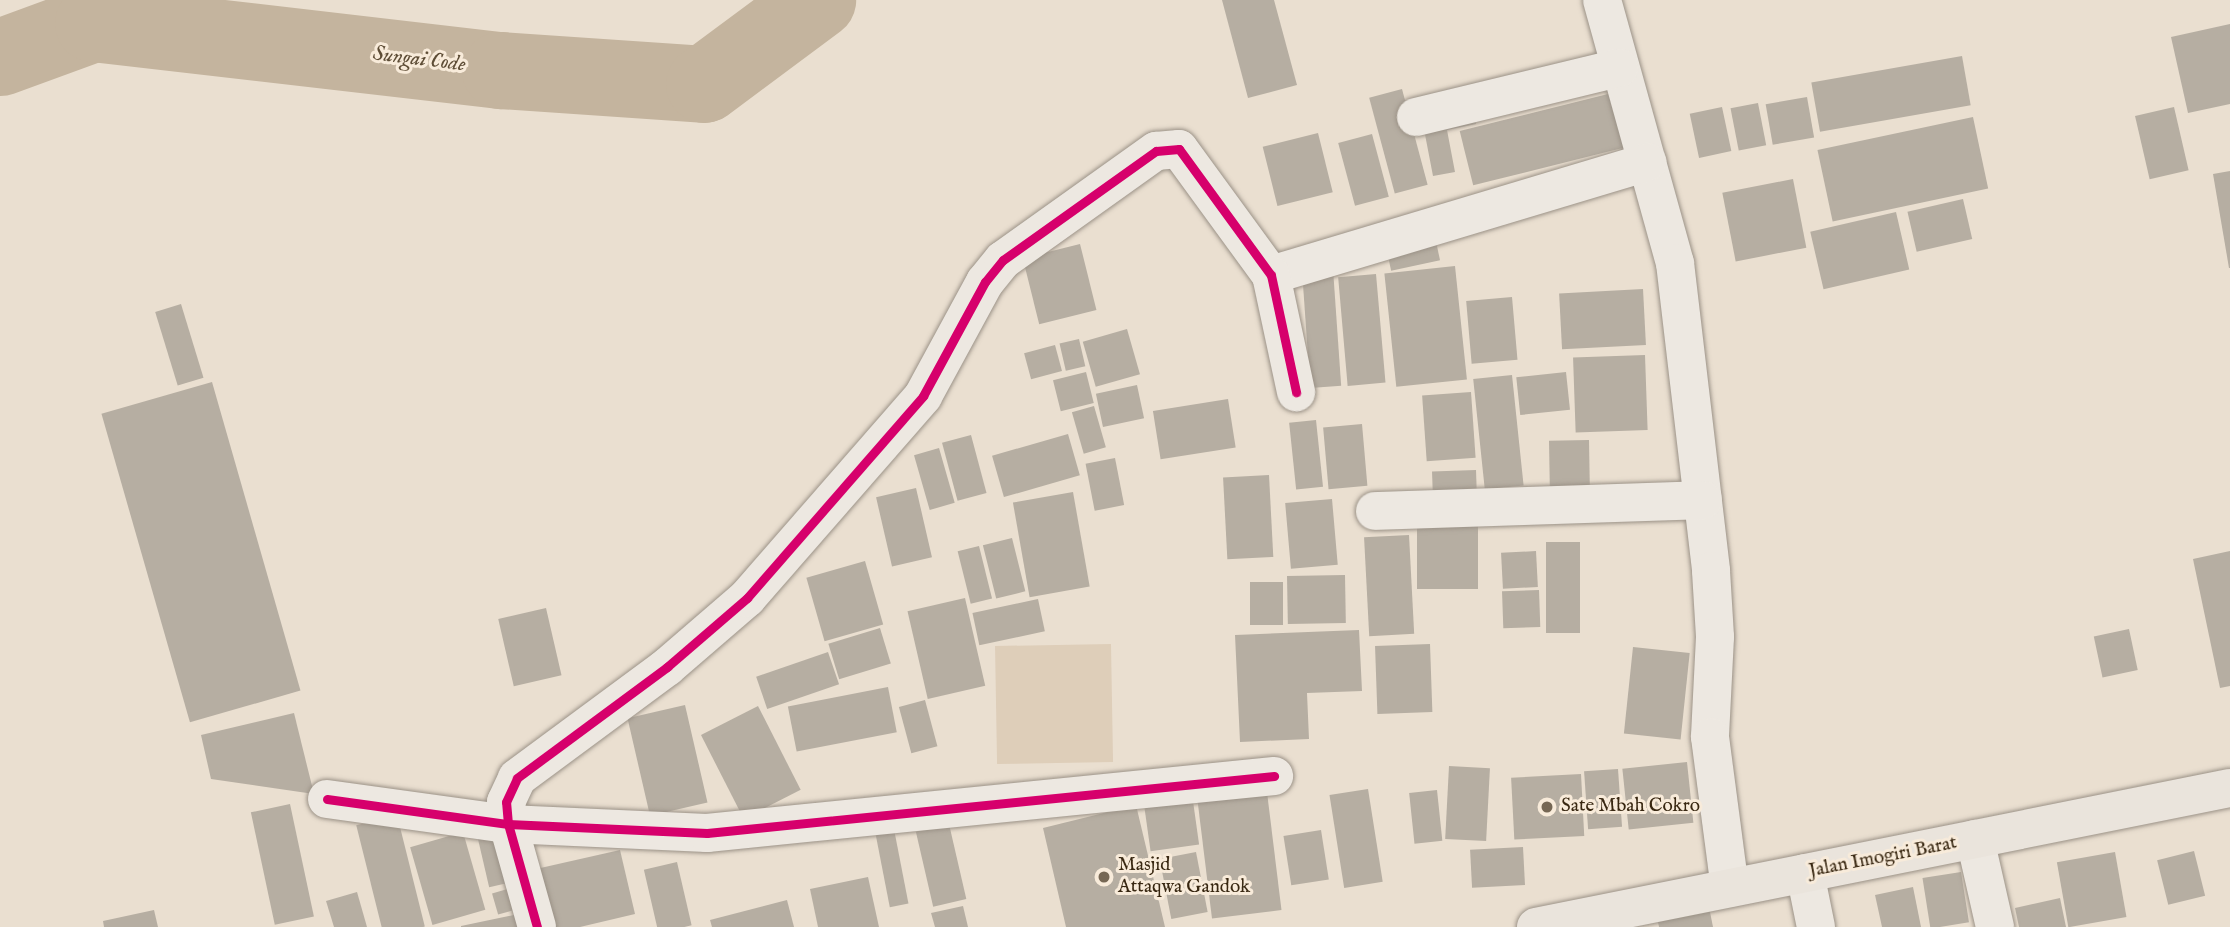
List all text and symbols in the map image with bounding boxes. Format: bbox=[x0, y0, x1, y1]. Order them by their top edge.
water label: Sungai Code bbox=[371, 42, 467, 78]
place label: Sate Mbah Cokro bbox=[1561, 796, 1700, 818]
marker: Sate Mbah Cokro bbox=[1539, 799, 1555, 815]
street label: Jalan Imogiri Barat bbox=[1807, 832, 1959, 884]
place label: Masjid Attaqwa Gandok bbox=[1118, 855, 1250, 899]
marker: Masjid Attaqwa Gandok bbox=[1096, 869, 1112, 885]

